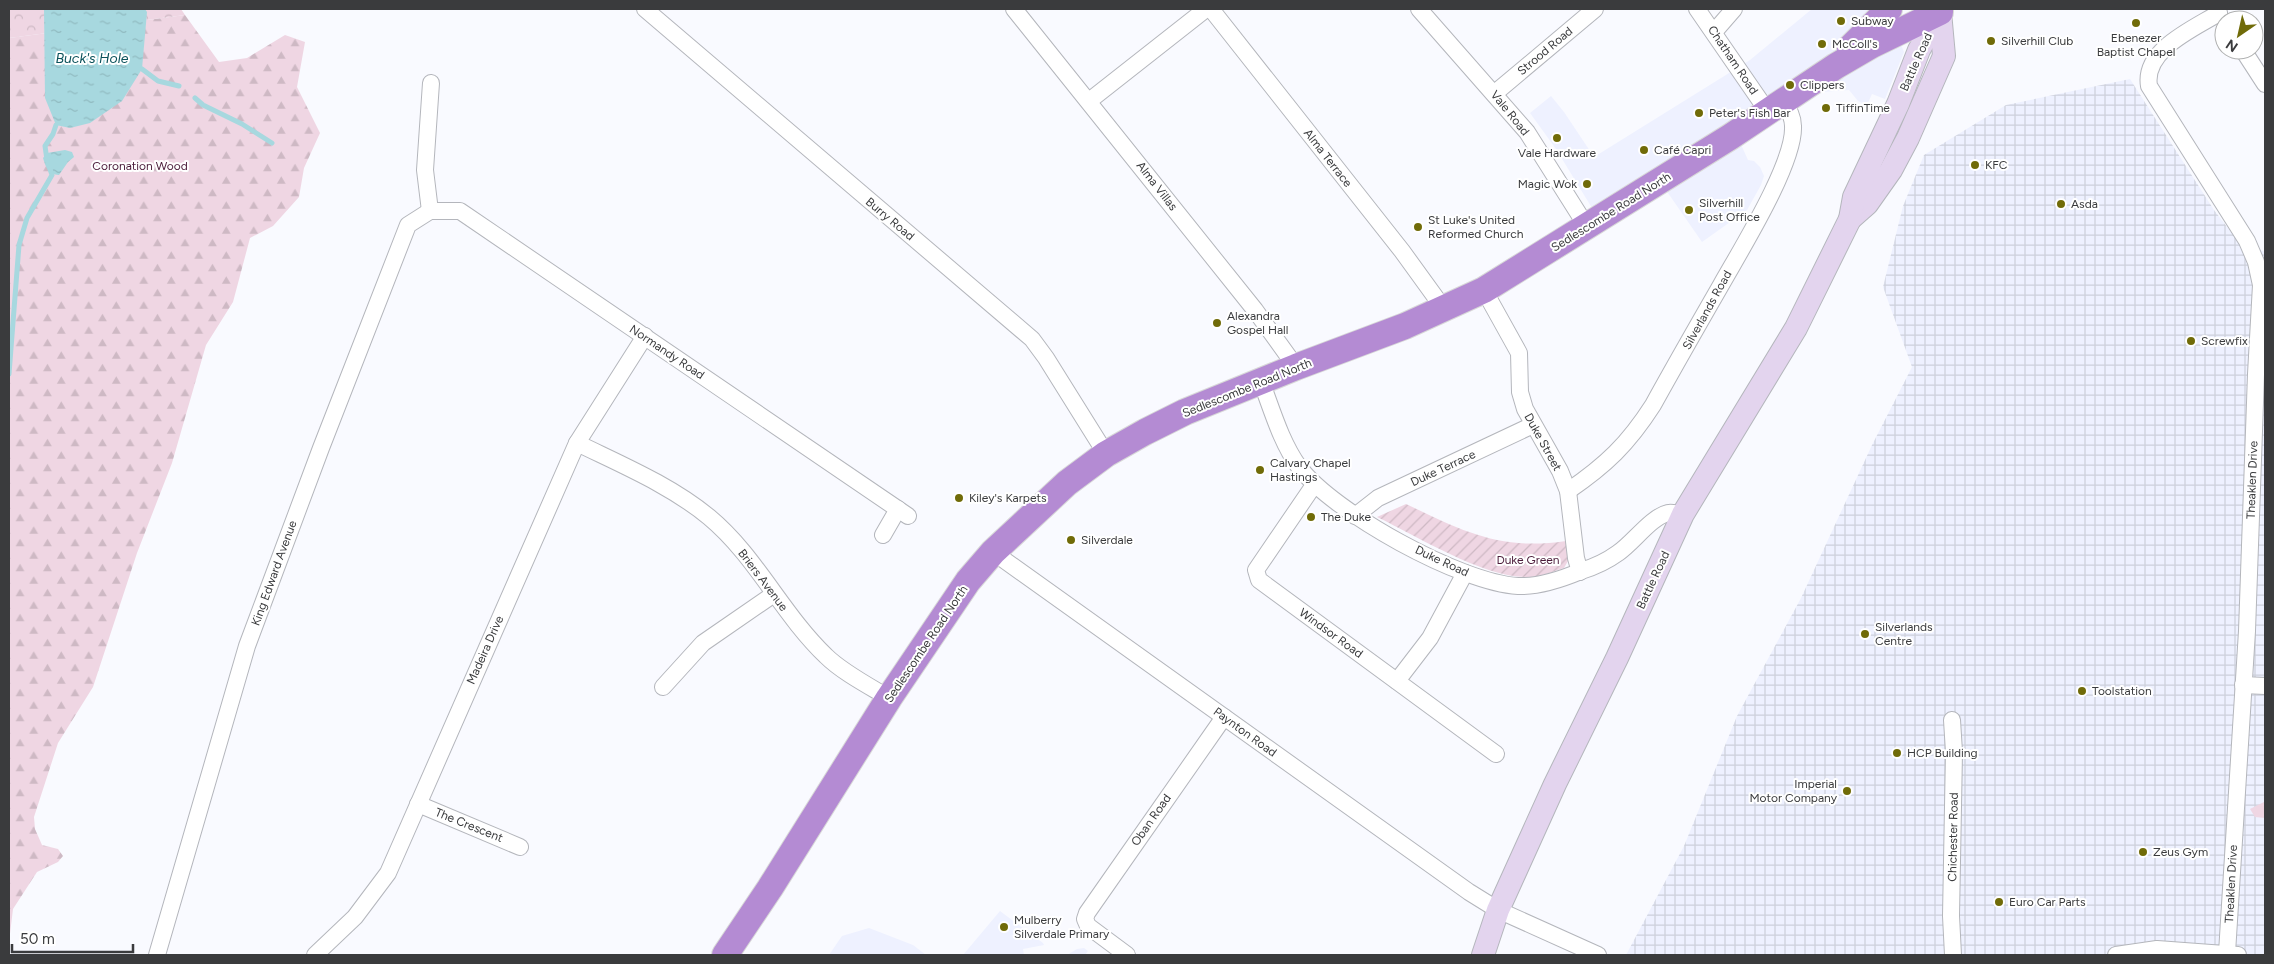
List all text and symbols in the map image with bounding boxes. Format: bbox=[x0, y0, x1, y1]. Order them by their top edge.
north arrow bbox=[2214, 10, 2264, 60]
place label: Subway bbox=[1851, 14, 1894, 28]
marker: Subway bbox=[1835, 15, 1847, 27]
marker: Ebenezer Baptist Chapel bbox=[2130, 17, 2142, 29]
street label: Chatham Road bbox=[1705, 23, 1761, 97]
street label: Strood Road bbox=[1515, 24, 1575, 78]
street label: Battle Road bbox=[1897, 31, 1935, 93]
place label: Ebenezer Baptist Chapel bbox=[2097, 31, 2175, 59]
place label: Silverhill Club bbox=[2001, 34, 2073, 48]
marker: Silverhill Club bbox=[1985, 35, 1997, 47]
text: N bbox=[2223, 35, 2241, 55]
place label: McColl's bbox=[1832, 37, 1878, 51]
marker: McColl's bbox=[1816, 38, 1828, 50]
water label: Buck's Hole bbox=[55, 50, 129, 67]
place label: Clippers bbox=[1800, 78, 1845, 92]
marker: Clippers bbox=[1784, 79, 1796, 91]
street label: Vale Road bbox=[1488, 88, 1532, 138]
place label: TiffinTime bbox=[1836, 101, 1890, 115]
marker: TiffinTime bbox=[1820, 102, 1832, 114]
place label: Peter's Fish Bar bbox=[1709, 106, 1791, 120]
marker: Peter's Fish Bar bbox=[1693, 107, 1705, 119]
street label: Alma Terrace bbox=[1301, 126, 1355, 190]
marker: Vale Hardware bbox=[1551, 132, 1563, 144]
place label: Café Capri bbox=[1654, 143, 1711, 157]
marker: Café Capri bbox=[1638, 144, 1650, 156]
place label: Vale Hardware bbox=[1518, 146, 1597, 160]
place label: KFC bbox=[1985, 158, 2008, 172]
park label: Coronation Wood bbox=[92, 159, 188, 173]
street label: Alma Villas bbox=[1134, 159, 1181, 214]
marker: KFC bbox=[1969, 159, 1981, 171]
street label: Sedlescombe Road North bbox=[1549, 169, 1674, 255]
place label: Magic Wok bbox=[1518, 177, 1577, 191]
marker: Magic Wok bbox=[1581, 178, 1593, 190]
street label: Burry Road bbox=[863, 195, 917, 243]
place label: Silverhill Post Office bbox=[1699, 196, 1760, 224]
place label: Asda bbox=[2071, 197, 2098, 211]
marker: Asda bbox=[2055, 198, 2067, 210]
marker: Silverhill Post Office bbox=[1683, 204, 1695, 216]
place label: St Luke's United Reformed Church bbox=[1428, 213, 1524, 241]
marker: St Luke's United Reformed Church bbox=[1412, 221, 1424, 233]
street label: Silverlands Road bbox=[1680, 268, 1734, 352]
place label: Alexandra Gospel Hall bbox=[1227, 309, 1288, 337]
marker: Alexandra Gospel Hall bbox=[1211, 317, 1223, 329]
street label: Normandy Road bbox=[627, 322, 707, 382]
place label: Screwfix bbox=[2201, 334, 2248, 348]
marker: Screwfix bbox=[2185, 335, 2197, 347]
street label: Sedlescombe Road North bbox=[1180, 356, 1314, 420]
street label: Duke Street bbox=[1521, 411, 1565, 474]
street label: Theaklen Drive bbox=[2244, 440, 2260, 519]
street label: Duke Terrace bbox=[1408, 447, 1478, 489]
place label: Calvary Chapel Hastings bbox=[1270, 456, 1351, 484]
marker: Calvary Chapel Hastings bbox=[1254, 464, 1266, 476]
place label: Kiley's Karpets bbox=[969, 491, 1047, 505]
marker: Kiley's Karpets bbox=[953, 492, 965, 504]
place label: The Duke bbox=[1321, 510, 1371, 524]
marker: The Duke bbox=[1305, 511, 1317, 523]
street label: King Edward Avenue bbox=[248, 518, 300, 628]
place label: Silverdale bbox=[1081, 533, 1133, 547]
marker: Silverdale bbox=[1065, 534, 1077, 546]
street label: Duke Road bbox=[1413, 542, 1471, 580]
street label: Briers Avenue bbox=[735, 546, 791, 614]
street label: Battle Road bbox=[1633, 549, 1673, 611]
park label: Duke Green bbox=[1496, 553, 1560, 567]
street label: Sedlescombe Road North bbox=[882, 583, 971, 705]
street label: Windsor Road bbox=[1296, 605, 1366, 661]
street label: Madeira Drive bbox=[464, 613, 507, 686]
place label: Silverlands Centre bbox=[1875, 620, 1933, 648]
marker: Silverlands Centre bbox=[1859, 628, 1871, 640]
place label: Toolstation bbox=[2092, 684, 2152, 698]
marker: Toolstation bbox=[2076, 685, 2088, 697]
street label: Paynton Road bbox=[1211, 704, 1279, 760]
place label: HCP Building bbox=[1907, 746, 1978, 760]
marker: HCP Building bbox=[1891, 747, 1903, 759]
place label: Imperial Motor Company bbox=[1749, 777, 1838, 805]
marker: Imperial Motor Company bbox=[1841, 785, 1853, 797]
street label: Oban Road bbox=[1128, 792, 1174, 848]
street label: Chichester Road bbox=[1945, 792, 1961, 882]
street label: The Crescent bbox=[433, 805, 505, 845]
street label: Theaklen Drive bbox=[2222, 844, 2240, 924]
place label: Zeus Gym bbox=[2153, 845, 2208, 859]
marker: Zeus Gym bbox=[2137, 846, 2149, 858]
place label: Euro Car Parts bbox=[2009, 895, 2086, 909]
marker: Euro Car Parts bbox=[1993, 896, 2005, 908]
place label: Mulberry Silverdale Primary bbox=[1014, 913, 1110, 941]
marker: Mulberry Silverdale Primary bbox=[998, 921, 1010, 933]
scale bar bbox=[12, 922, 134, 954]
text: 50 m bbox=[20, 930, 55, 948]

